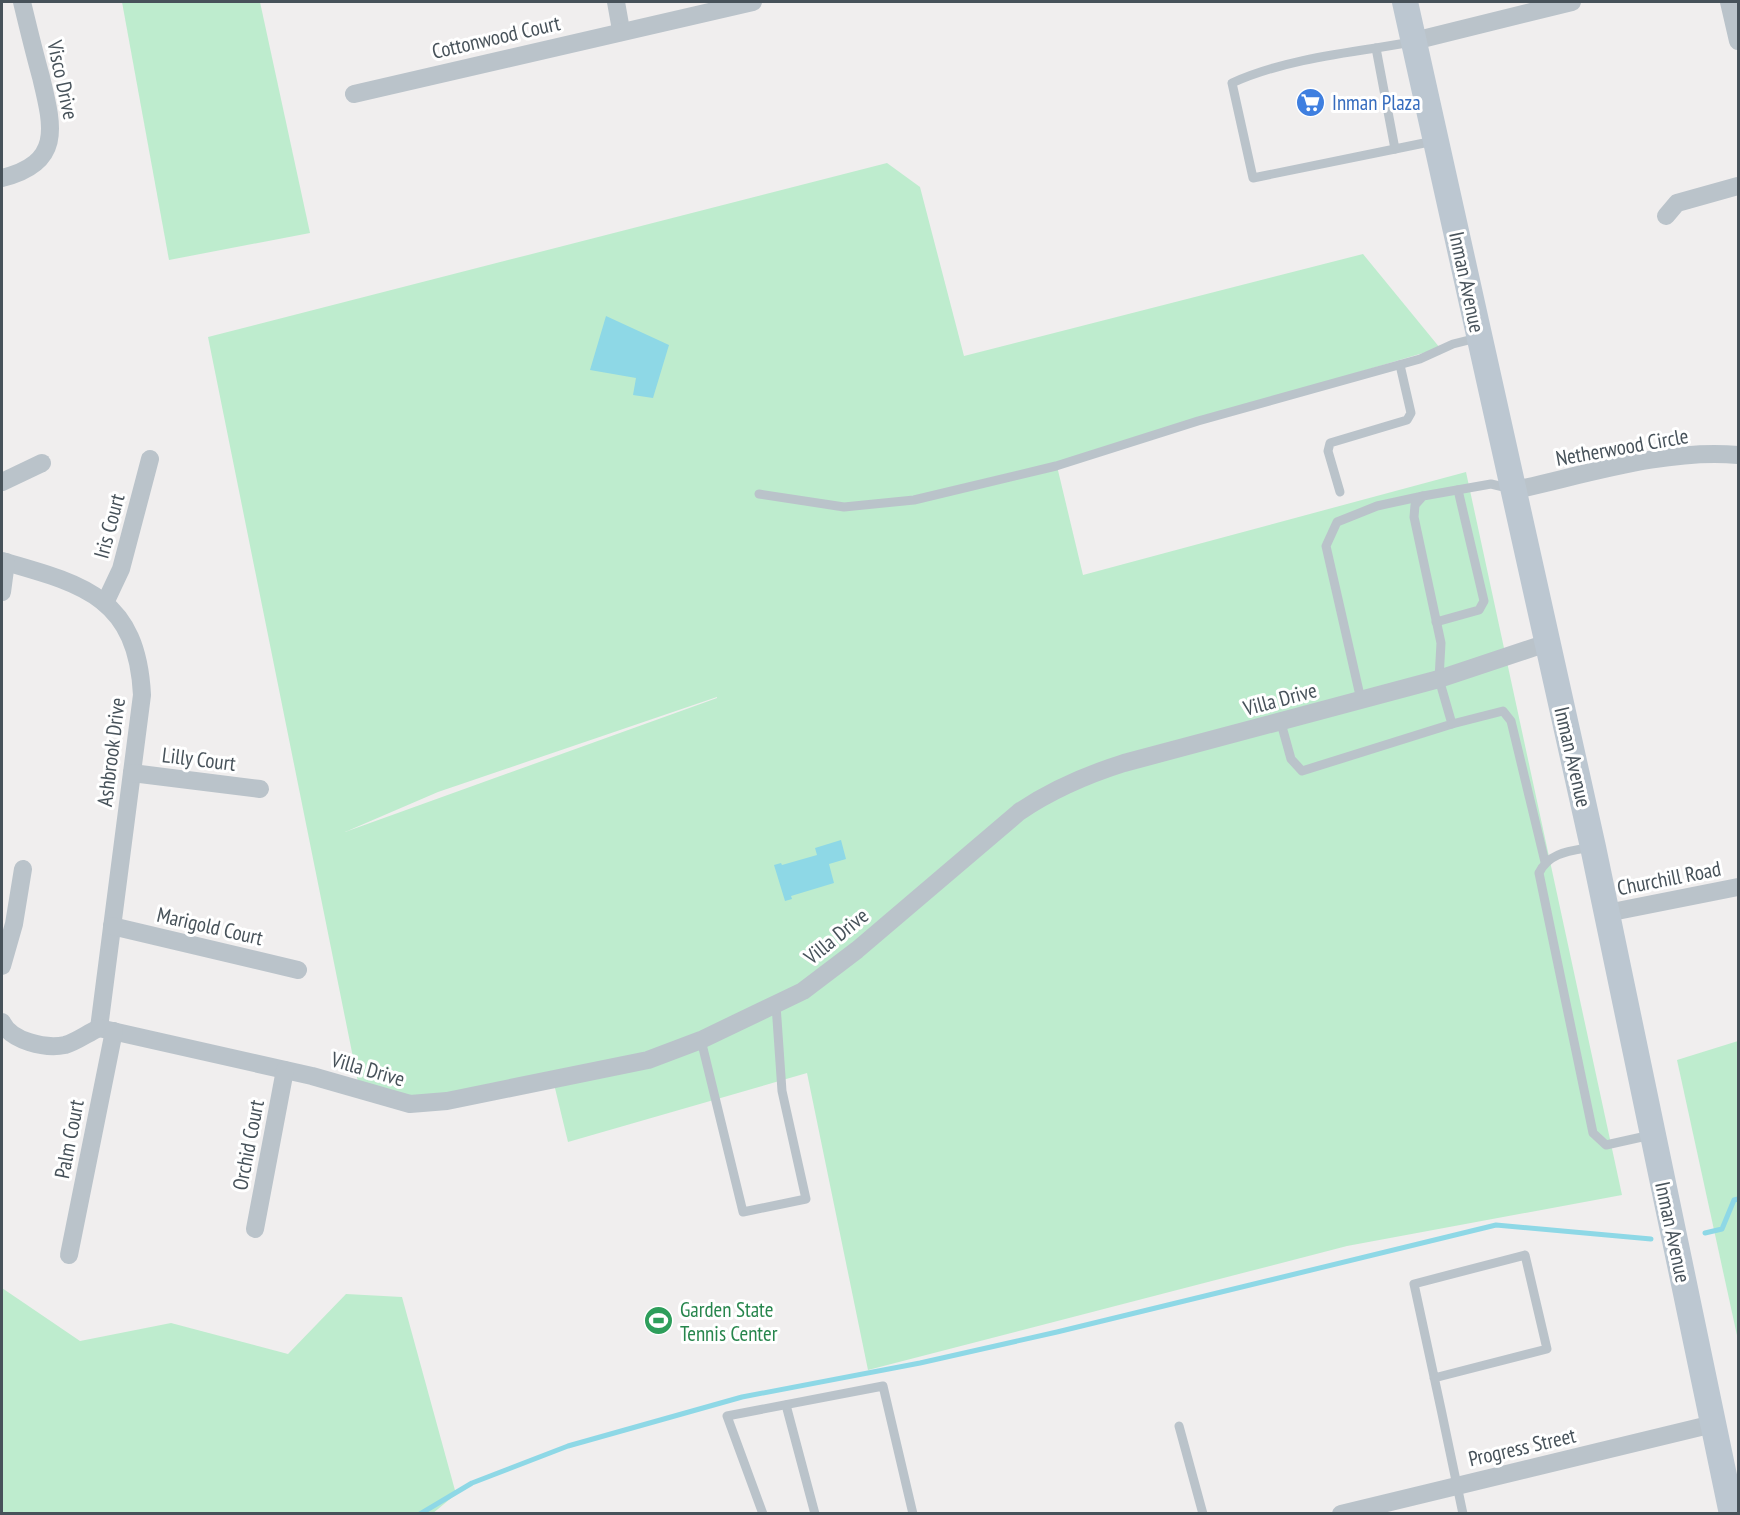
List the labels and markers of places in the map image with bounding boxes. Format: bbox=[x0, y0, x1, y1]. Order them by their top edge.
supermarket icon: Inman Plaza bbox=[1295, 86, 1327, 118]
place label: Inman Plaza bbox=[1332, 89, 1421, 116]
place label: Garden State Tennis Center bbox=[680, 1296, 778, 1347]
sports icon: Garden State Tennis Center bbox=[643, 1305, 675, 1337]

